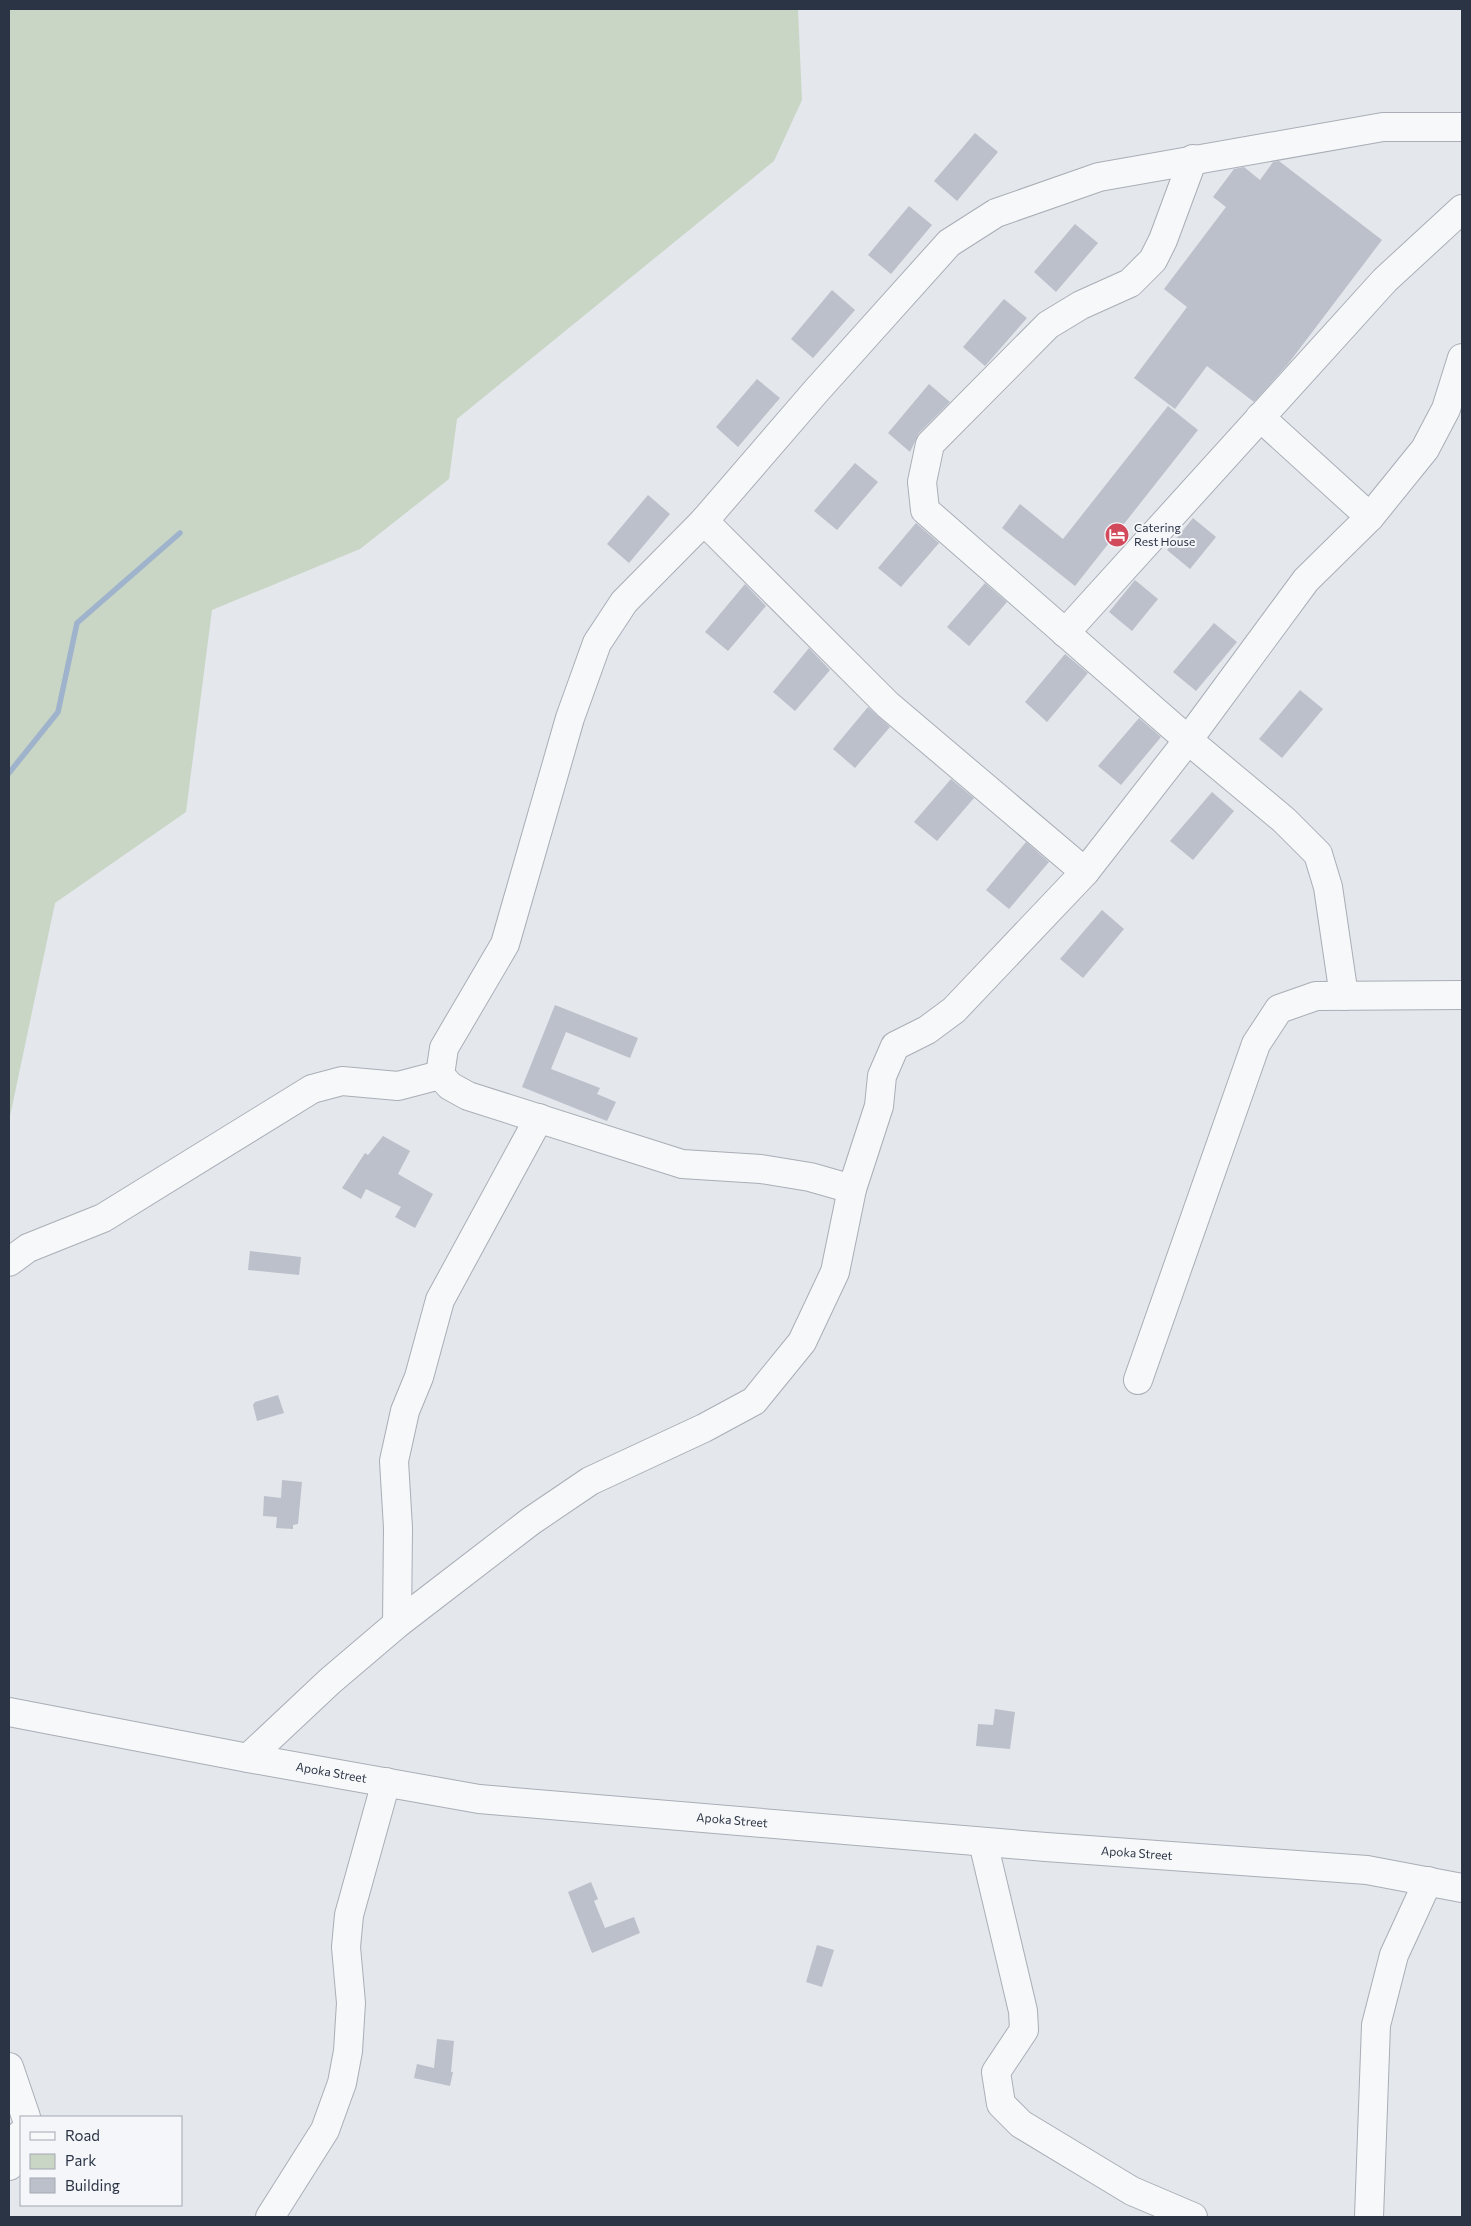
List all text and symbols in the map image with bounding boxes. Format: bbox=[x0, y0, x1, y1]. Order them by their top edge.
place label: Catering Rest House bbox=[1134, 520, 1195, 548]
hotel icon: Catering Rest House bbox=[1104, 522, 1130, 548]
street label: Apoka Street bbox=[295, 1759, 368, 1785]
street label: Apoka Street bbox=[696, 1809, 769, 1829]
street label: Apoka Street bbox=[1101, 1843, 1173, 1862]
legend bbox=[20, 2116, 182, 2206]
text: Road bbox=[65, 2126, 100, 2144]
text: Park bbox=[65, 2151, 96, 2169]
text: Building bbox=[65, 2176, 120, 2194]

